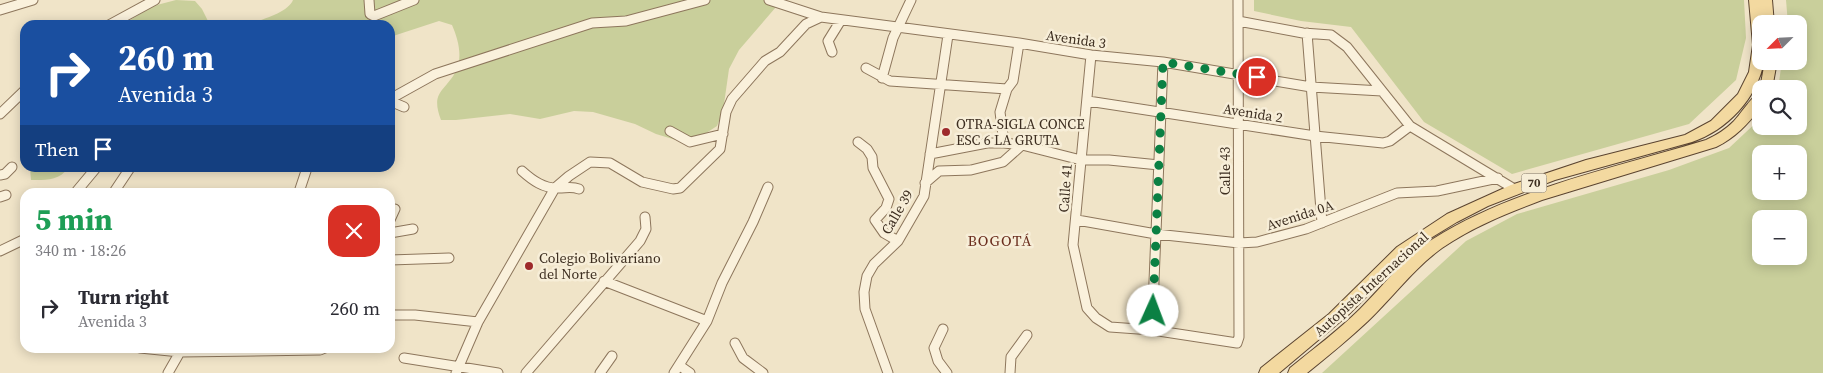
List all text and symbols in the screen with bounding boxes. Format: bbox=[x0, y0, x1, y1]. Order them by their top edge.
north arrow bbox=[1752, 15, 1808, 70]
map controls bbox=[1752, 15, 1807, 265]
street label: Avenida 3 bbox=[1045, 25, 1107, 53]
text: 260 m bbox=[118, 34, 214, 82]
icon: right bbox=[35, 40, 100, 105]
pin bbox=[1236, 56, 1278, 98]
icon: arrive bbox=[1243, 63, 1271, 91]
text: Avenida 3 bbox=[118, 79, 213, 109]
button: search bbox=[1752, 80, 1807, 135]
street label: Avenida 2 bbox=[1222, 98, 1284, 128]
place label: OTRA-SIGLA CONCE ESC 6 LA GRUTA bbox=[956, 114, 1085, 150]
marker: OTRA-SIGLA CONCE ESC 6 LA GRUTA bbox=[940, 126, 952, 138]
icon: arrive bbox=[89, 135, 117, 163]
text: Then bbox=[35, 136, 79, 162]
button: + bbox=[1752, 145, 1807, 200]
street label: Calle 43 bbox=[1215, 147, 1235, 195]
street label: Calle 41 bbox=[1053, 163, 1077, 213]
road number: 70 bbox=[1522, 174, 1546, 192]
street label: Calle 39 bbox=[876, 186, 918, 238]
street label: Avenida 0A bbox=[1264, 195, 1337, 235]
text: 5 min bbox=[35, 199, 113, 240]
button: close bbox=[328, 205, 380, 257]
button: − bbox=[1752, 210, 1807, 265]
street label: Autopista Internacional bbox=[1309, 227, 1433, 341]
district label: BOGOTÁ bbox=[968, 230, 1032, 251]
text: 340 m · 18:26 bbox=[35, 239, 126, 261]
place label: Colegio Bolivariano del Norte bbox=[539, 248, 661, 284]
marker: Colegio Bolivariano del Norte bbox=[523, 260, 535, 272]
text: Turn right bbox=[78, 284, 169, 310]
position arrow bbox=[1126, 284, 1178, 336]
icon: right bbox=[35, 294, 63, 322]
text: 260 m bbox=[330, 295, 380, 321]
text: Avenida 3 bbox=[78, 310, 147, 332]

